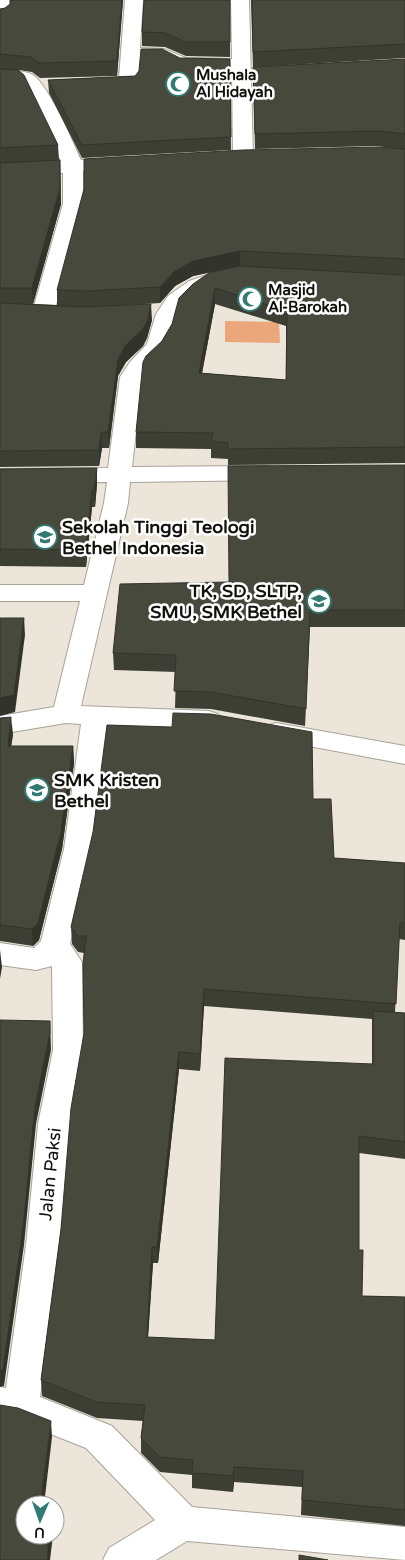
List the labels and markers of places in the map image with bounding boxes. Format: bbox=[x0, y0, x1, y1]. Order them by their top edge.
place label: Mushala Al Hidayah bbox=[196, 66, 273, 102]
mosque icon: Mushala Al Hidayah bbox=[165, 71, 191, 97]
place label: Masjid Al-Barokah bbox=[268, 281, 347, 316]
mosque icon: Masjid Al-Barokah bbox=[237, 286, 263, 312]
place label: Sekolah Tinggi Teologi Bethel Indonesia bbox=[62, 516, 254, 559]
school or university icon: Sekolah Tinggi Teologi Bethel Indonesia bbox=[32, 524, 58, 550]
place label: TK, SD, SLTP, SMU, SMK Bethel bbox=[150, 580, 302, 623]
school or university icon: TK, SD, SLTP, SMU, SMK Bethel bbox=[306, 588, 332, 614]
place label: SMK Kristen Bethel bbox=[54, 769, 159, 812]
school or university icon: SMK Kristen Bethel bbox=[24, 777, 50, 803]

